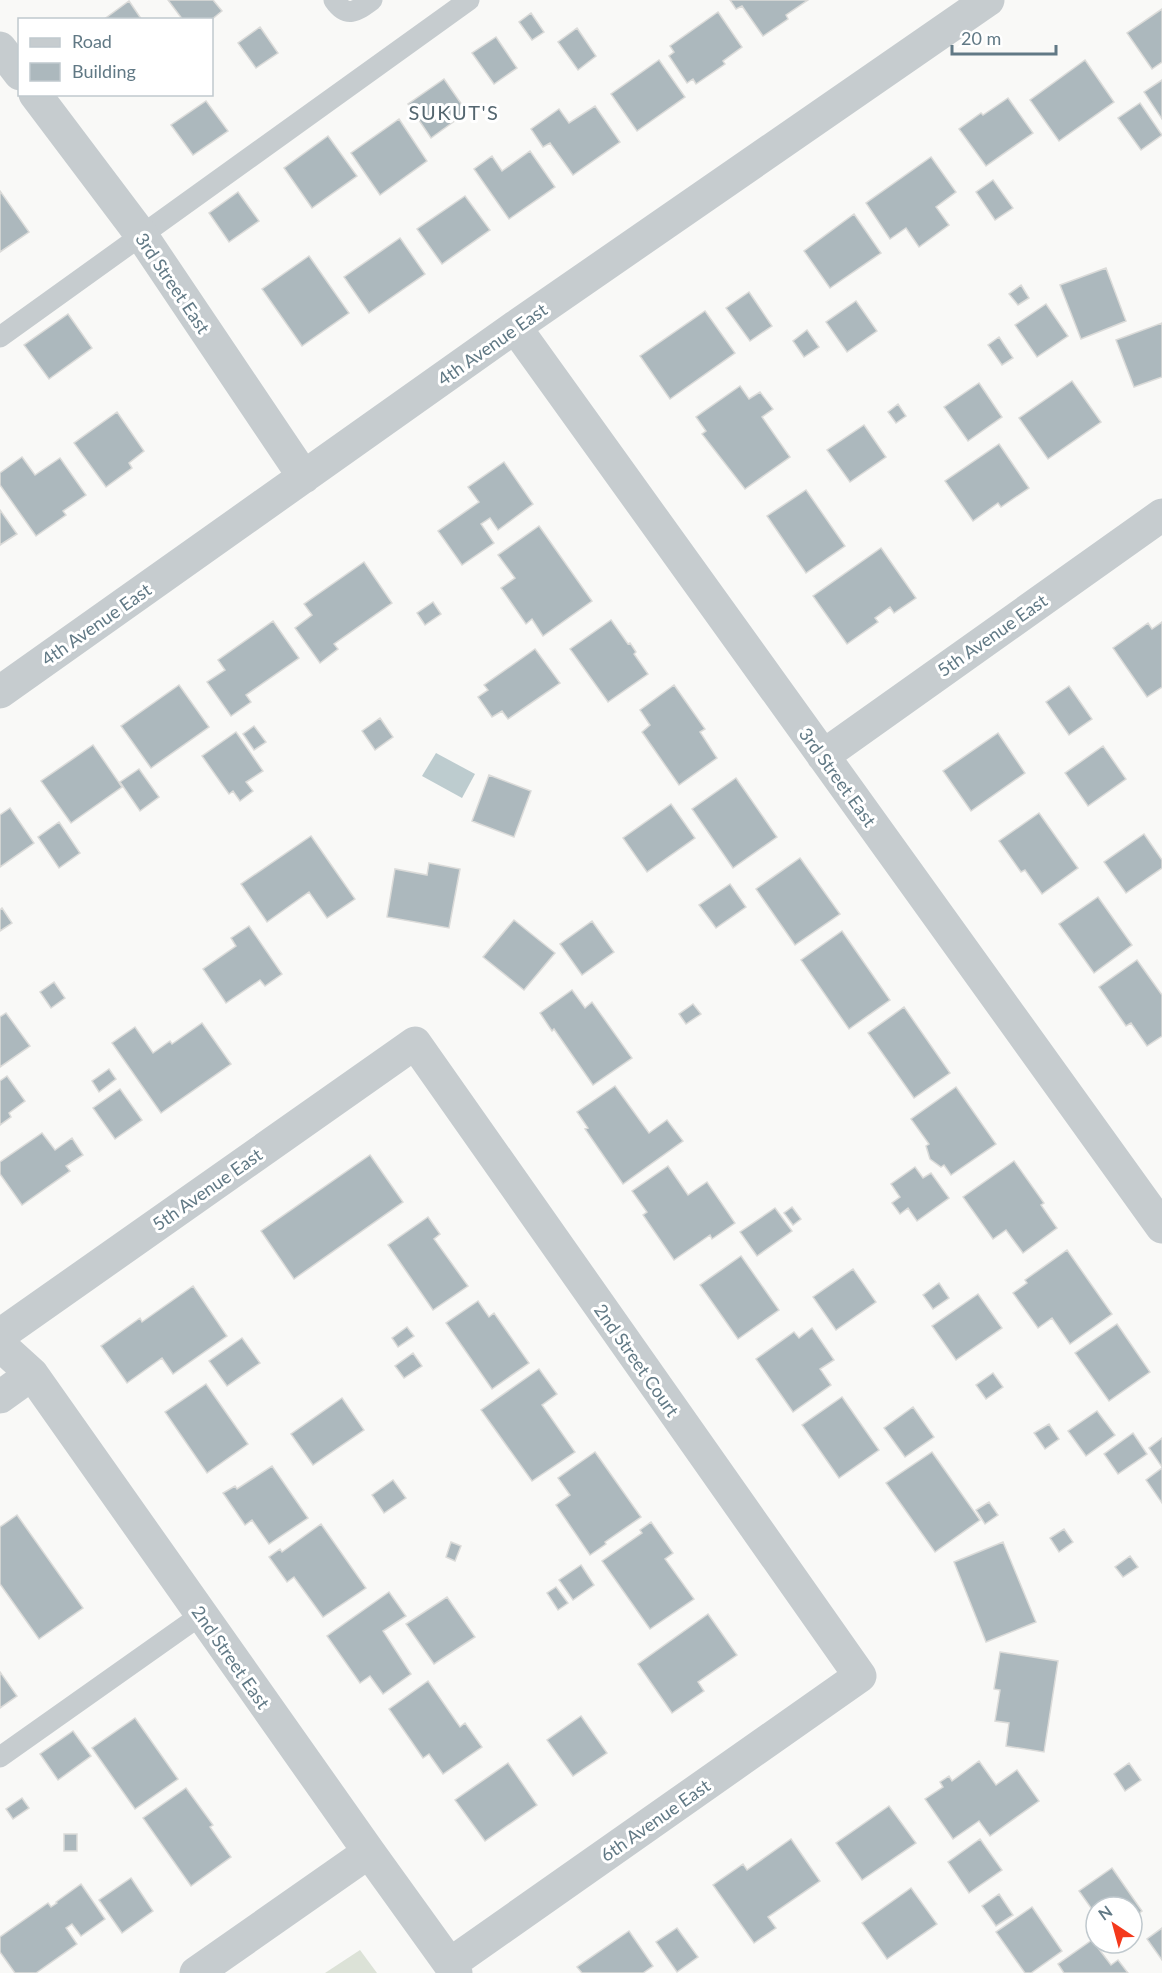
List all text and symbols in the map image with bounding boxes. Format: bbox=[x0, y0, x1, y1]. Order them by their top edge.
legend bbox=[18, 18, 213, 96]
scale bar bbox=[952, 18, 1056, 56]
text: 20 m bbox=[961, 27, 1001, 49]
text: Road bbox=[72, 30, 112, 52]
text: Building bbox=[72, 60, 136, 82]
district label: SUKUT'S bbox=[409, 100, 499, 124]
street label: 3rd Street East bbox=[131, 228, 215, 338]
street label: 4th Avenue East bbox=[433, 298, 551, 390]
street label: 4th Avenue East bbox=[37, 578, 155, 670]
street label: 5th Avenue East bbox=[933, 589, 1051, 681]
street label: 3rd Street East bbox=[795, 723, 882, 831]
street label: 5th Avenue East bbox=[148, 1143, 266, 1235]
street label: 2nd Street Court bbox=[590, 1300, 684, 1421]
street label: 2nd Street East bbox=[187, 1601, 275, 1713]
street label: 6th Avenue East bbox=[596, 1774, 714, 1866]
north arrow bbox=[1084, 1895, 1144, 1955]
text: N bbox=[1094, 1901, 1115, 1924]

